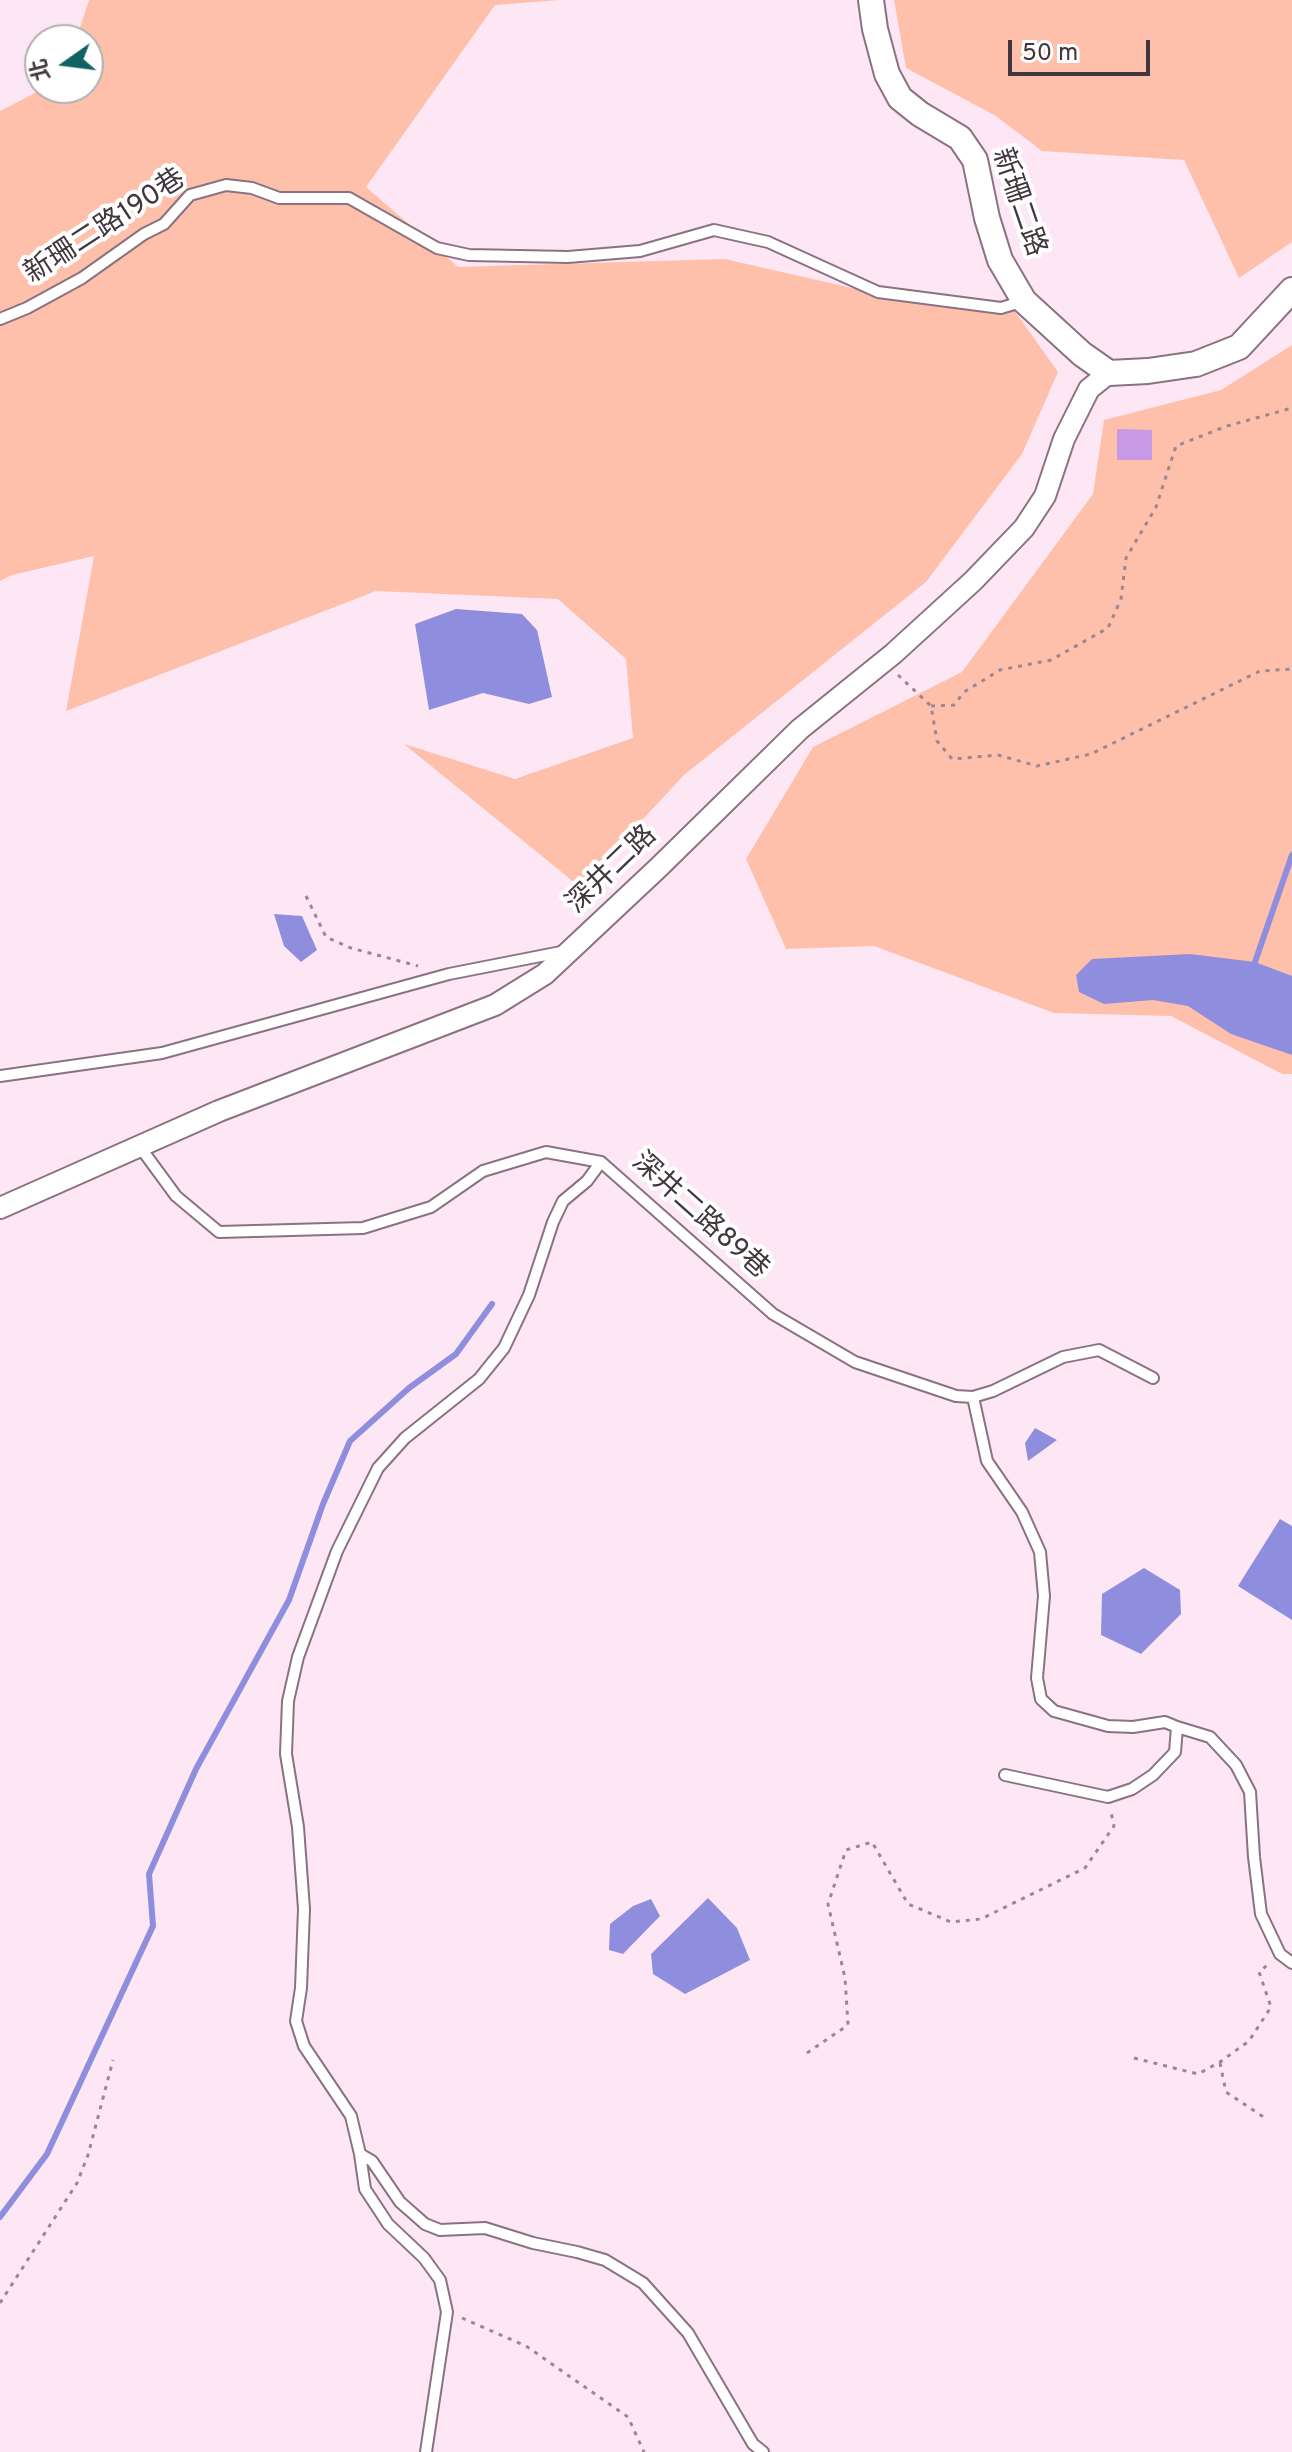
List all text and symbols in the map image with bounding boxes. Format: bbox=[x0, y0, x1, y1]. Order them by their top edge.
north arrow bbox=[24, 24, 104, 104]
scale bar bbox=[1012, 24, 1154, 74]
text: 50 m bbox=[1022, 39, 1078, 69]
text: 北 bbox=[26, 56, 58, 83]
street label: 新珊二路 bbox=[983, 145, 1051, 261]
street label: 新珊二路190巷 bbox=[19, 164, 193, 292]
street label: 深井二路 bbox=[561, 820, 665, 922]
street label: 深井二路89巷 bbox=[623, 1147, 775, 1287]

